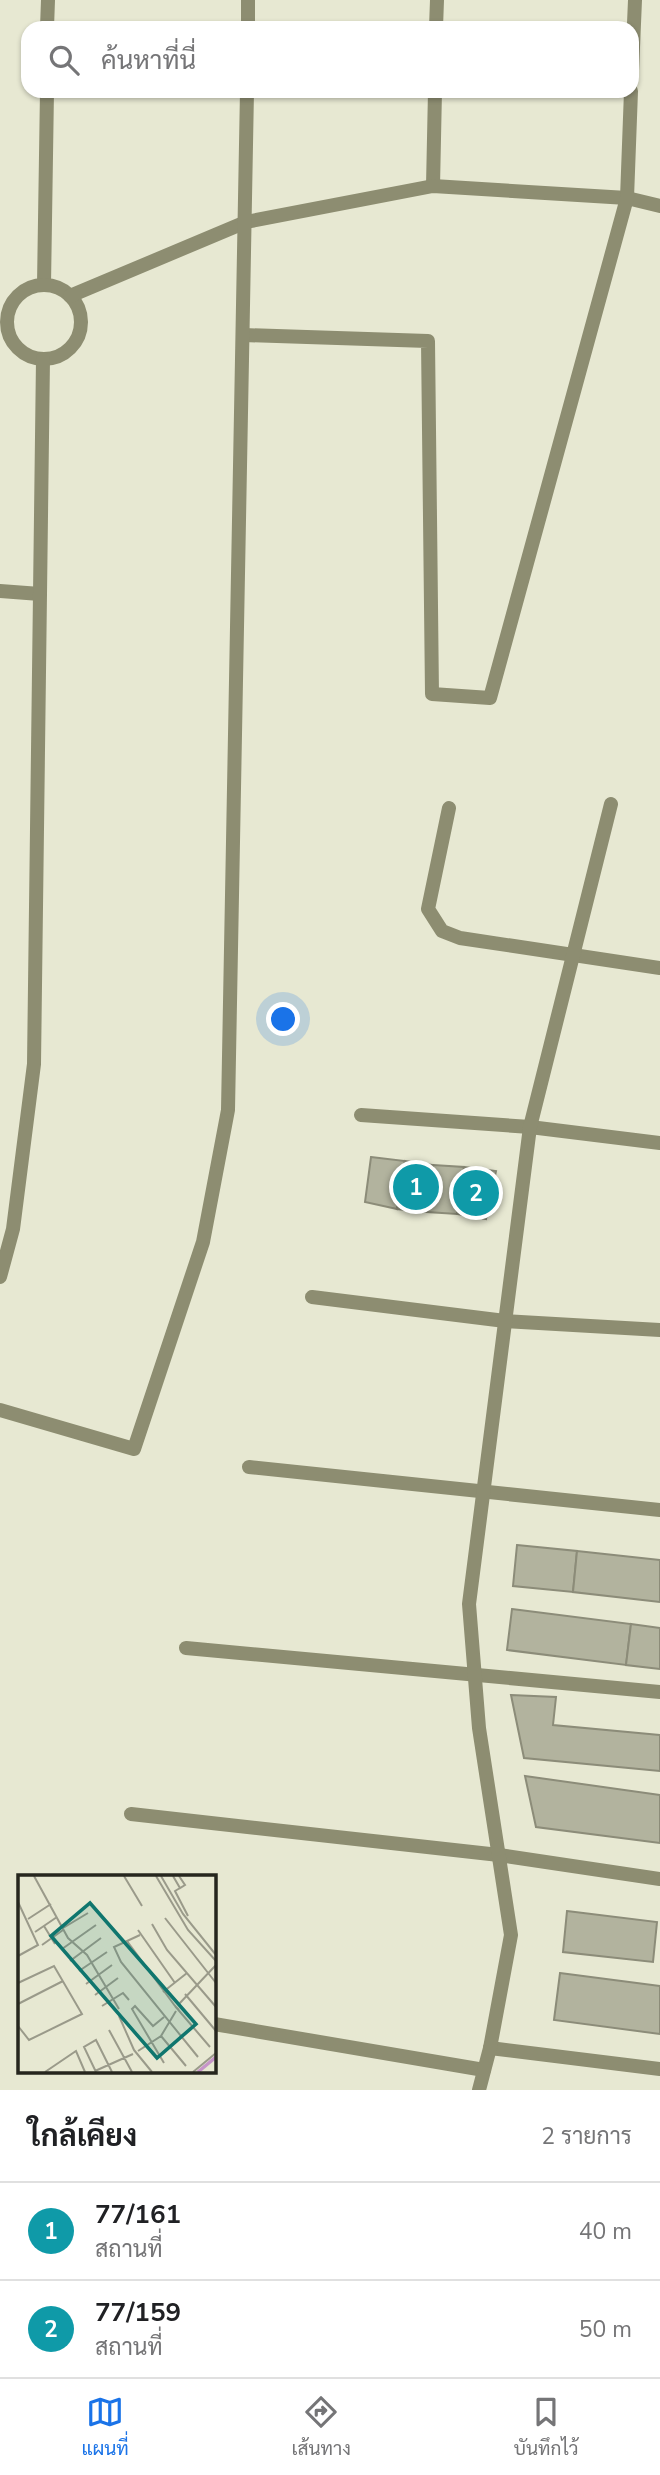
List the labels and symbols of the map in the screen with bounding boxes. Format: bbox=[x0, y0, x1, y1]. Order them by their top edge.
your location bbox=[266, 1002, 300, 1036]
pin: 1 bbox=[393, 1161, 439, 1213]
pin: 2 bbox=[453, 1167, 499, 1219]
inset map bbox=[18, 1875, 215, 2072]

